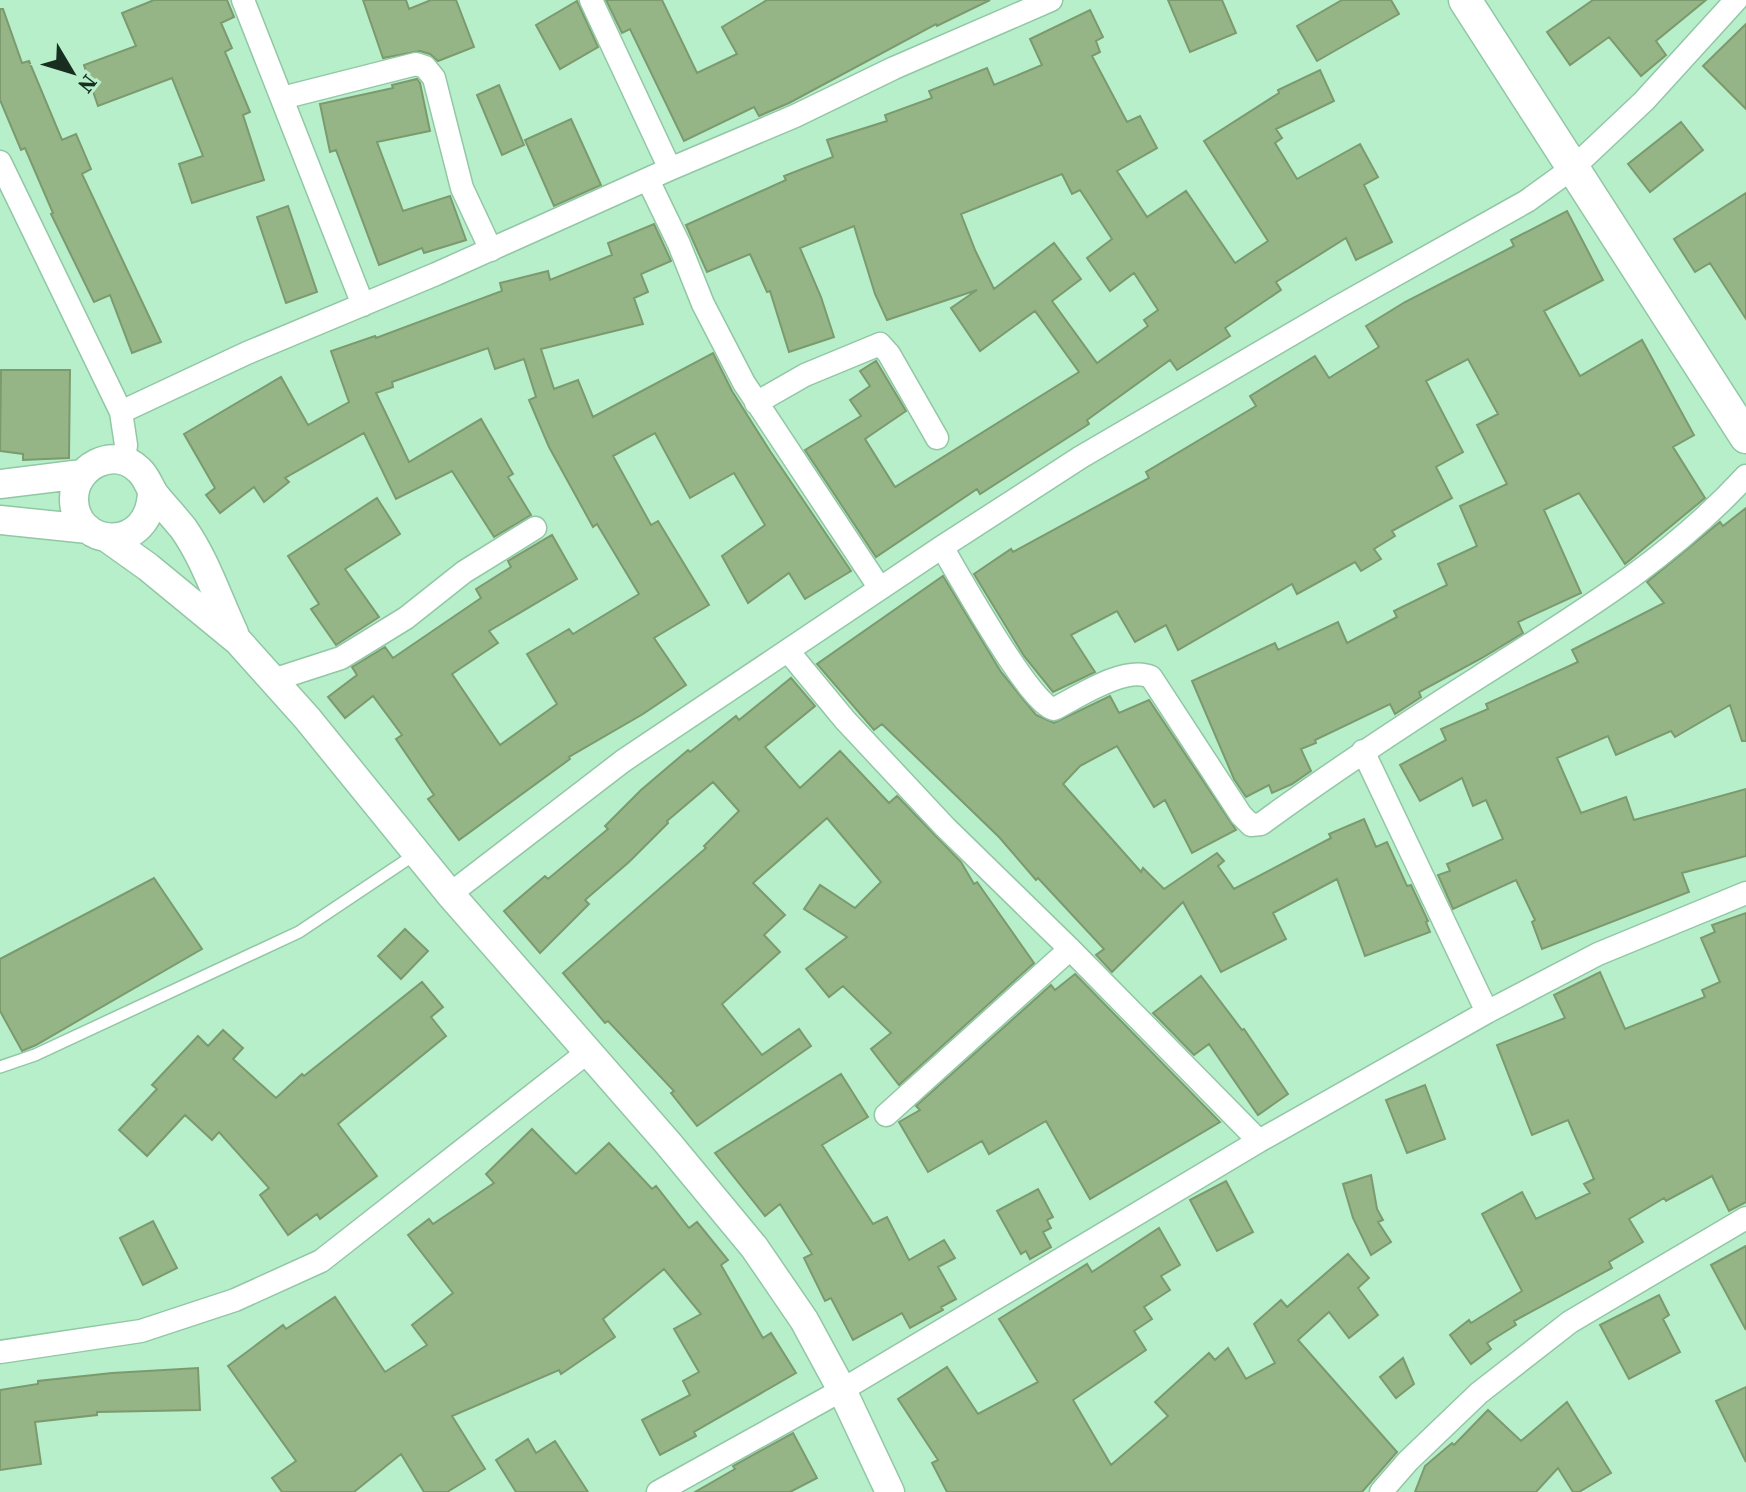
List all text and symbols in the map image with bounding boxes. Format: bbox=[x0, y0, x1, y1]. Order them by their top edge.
north arrow bbox=[32, 32, 112, 112]
text: N bbox=[71, 69, 105, 100]

